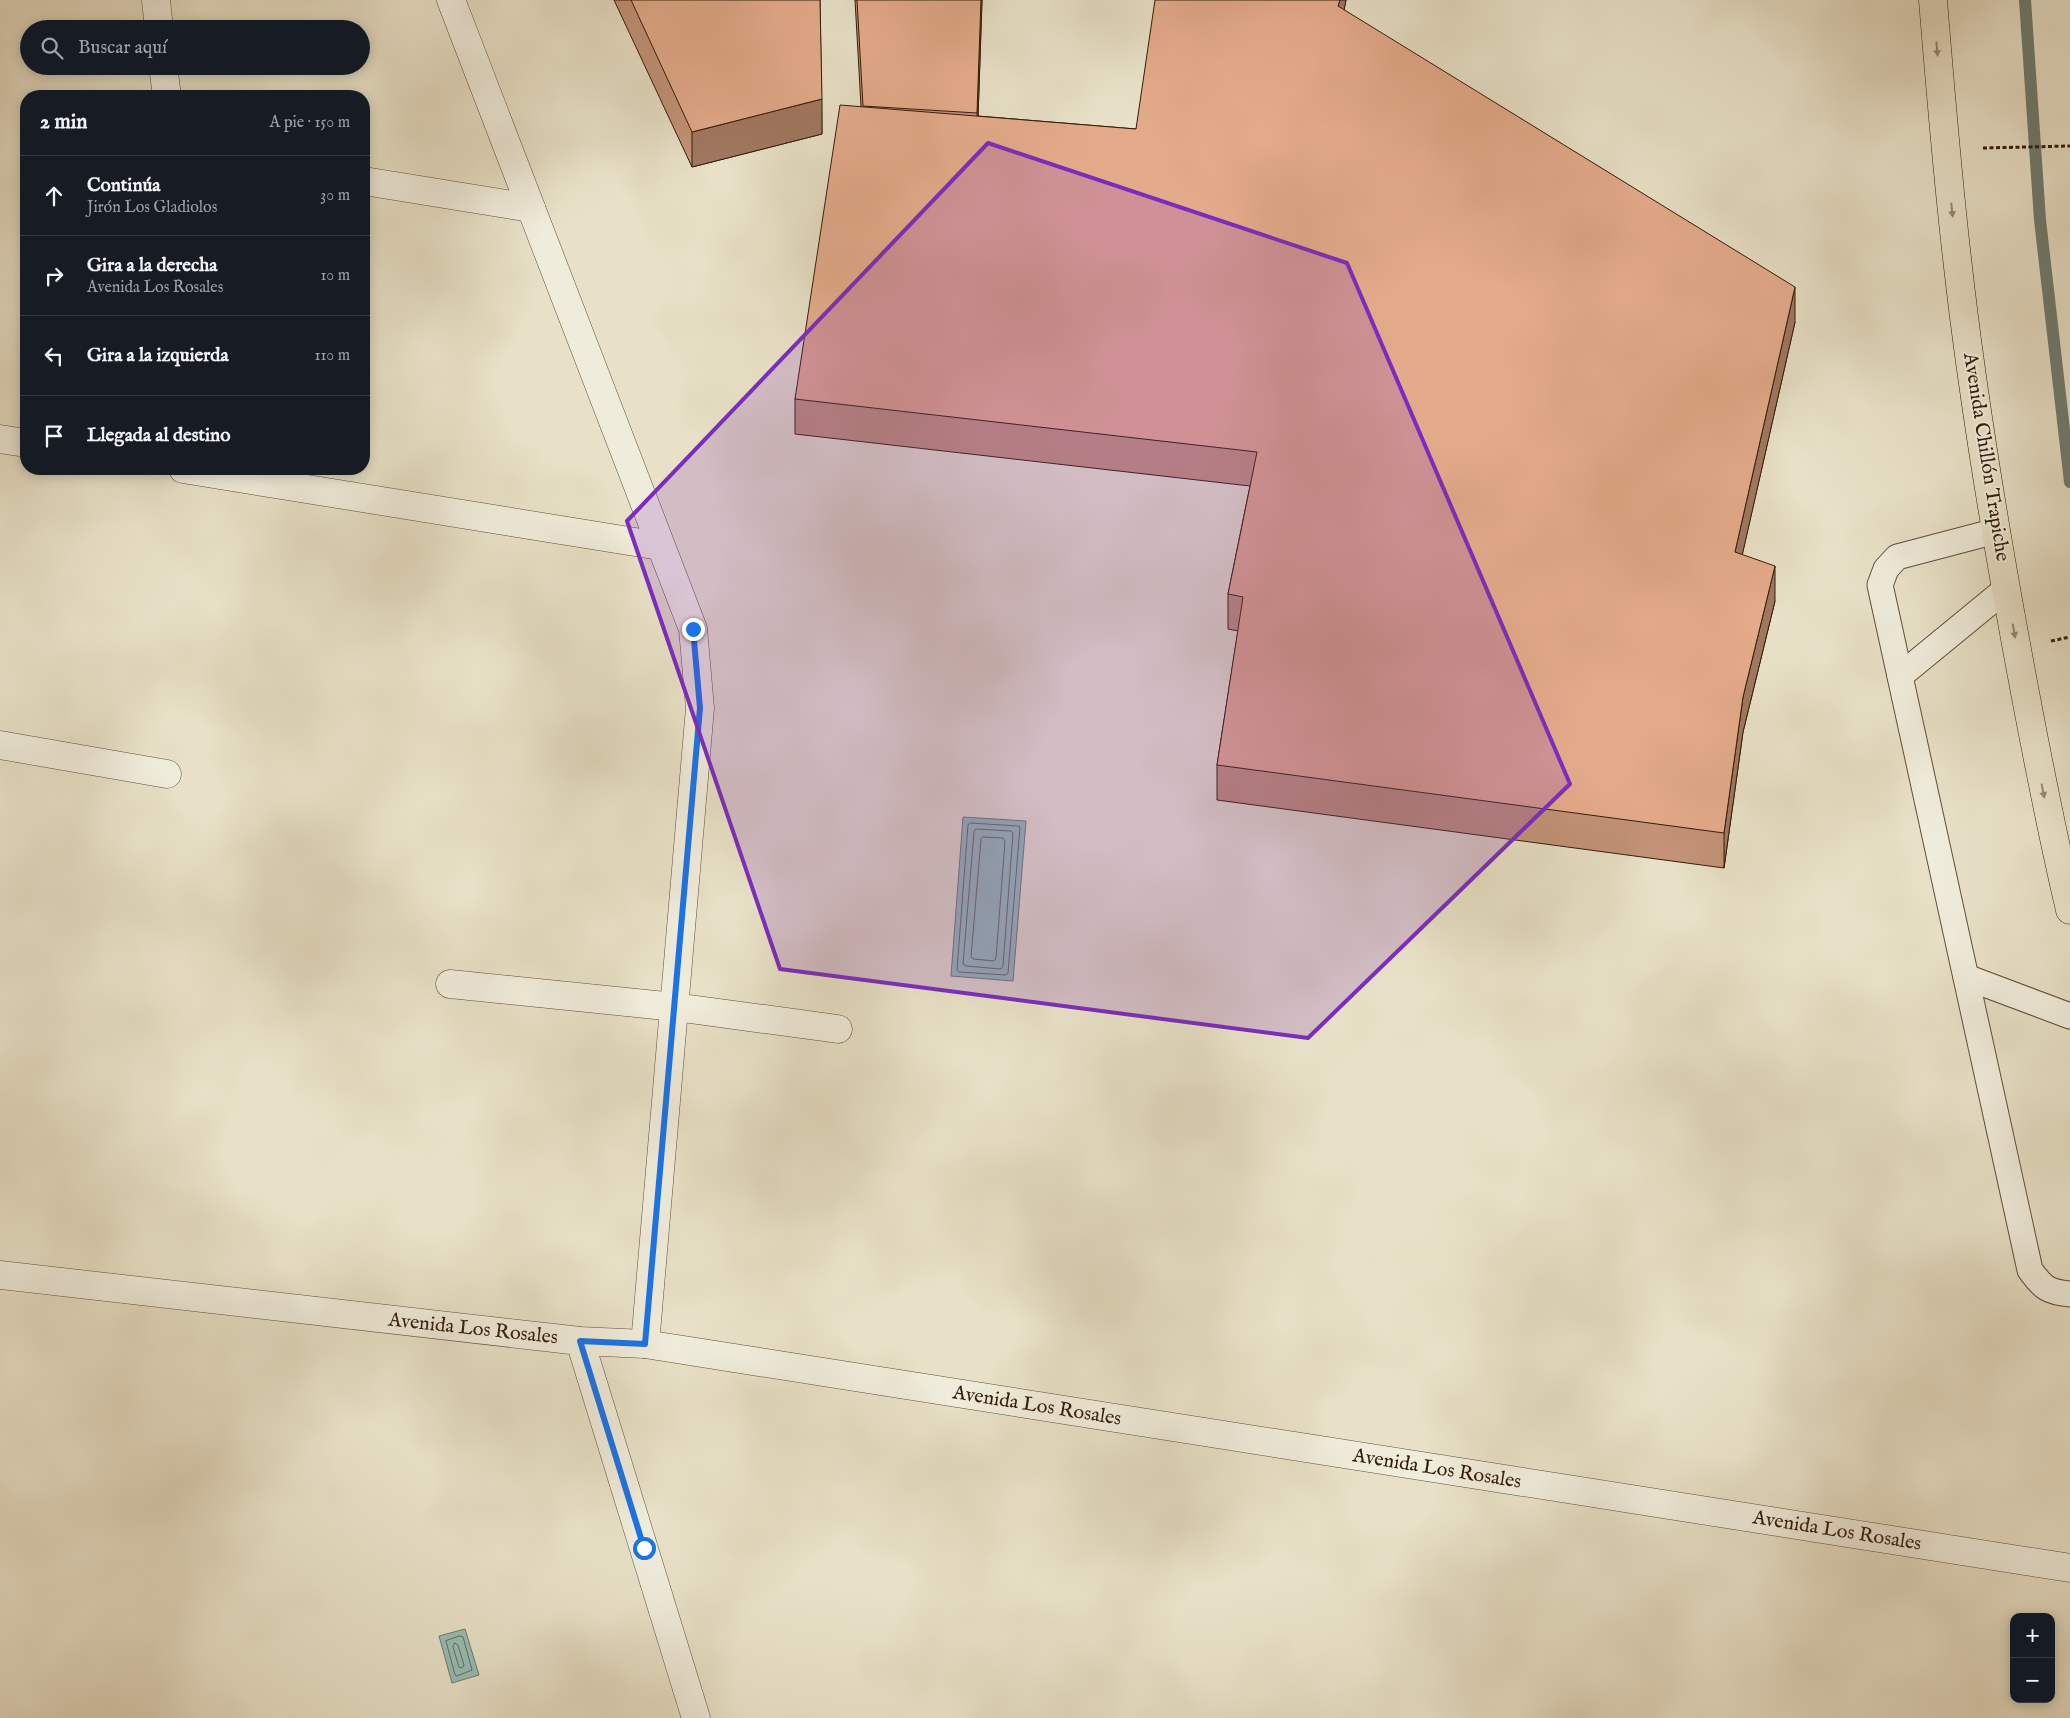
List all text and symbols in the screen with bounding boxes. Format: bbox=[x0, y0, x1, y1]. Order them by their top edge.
search box bbox=[20, 20, 370, 75]
icon: search bbox=[38, 34, 66, 62]
text: Buscar aquí bbox=[78, 36, 167, 60]
one-way arrow bbox=[1933, 41, 1941, 57]
text: 2 min bbox=[40, 109, 87, 136]
text: A pie · 150 m bbox=[270, 113, 350, 133]
text: Continúa bbox=[87, 174, 161, 198]
icon: ahead bbox=[40, 182, 68, 210]
text: 30 m bbox=[320, 186, 350, 206]
text: Jirón Los Gladiolos bbox=[87, 198, 217, 218]
one-way arrow bbox=[1948, 203, 1956, 219]
text: Gira a la derecha bbox=[87, 254, 217, 278]
icon: right bbox=[40, 262, 68, 290]
text: 10 m bbox=[320, 266, 350, 286]
text: Avenida Los Rosales bbox=[87, 278, 223, 298]
icon: left bbox=[40, 342, 68, 370]
text: Gira a la izquierda bbox=[87, 344, 229, 368]
text: 110 m bbox=[314, 346, 350, 366]
street label: Avenida Chillón Trapiche bbox=[1957, 350, 2015, 563]
icon: arrive bbox=[40, 422, 68, 450]
text: Llegada al destino bbox=[87, 424, 230, 448]
route end bbox=[682, 618, 705, 641]
one-way arrow bbox=[2010, 623, 2018, 639]
one-way arrow bbox=[2040, 783, 2048, 799]
street label: Avenida Los Rosales bbox=[386, 1308, 559, 1350]
street label: Avenida Los Rosales bbox=[950, 1380, 1123, 1432]
street label: Avenida Los Rosales bbox=[1350, 1443, 1523, 1495]
street label: Avenida Los Rosales bbox=[1750, 1505, 1923, 1557]
route start bbox=[633, 1537, 656, 1560]
map controls bbox=[2010, 1613, 2055, 1703]
button: + bbox=[2010, 1613, 2055, 1658]
button: − bbox=[2010, 1658, 2055, 1703]

